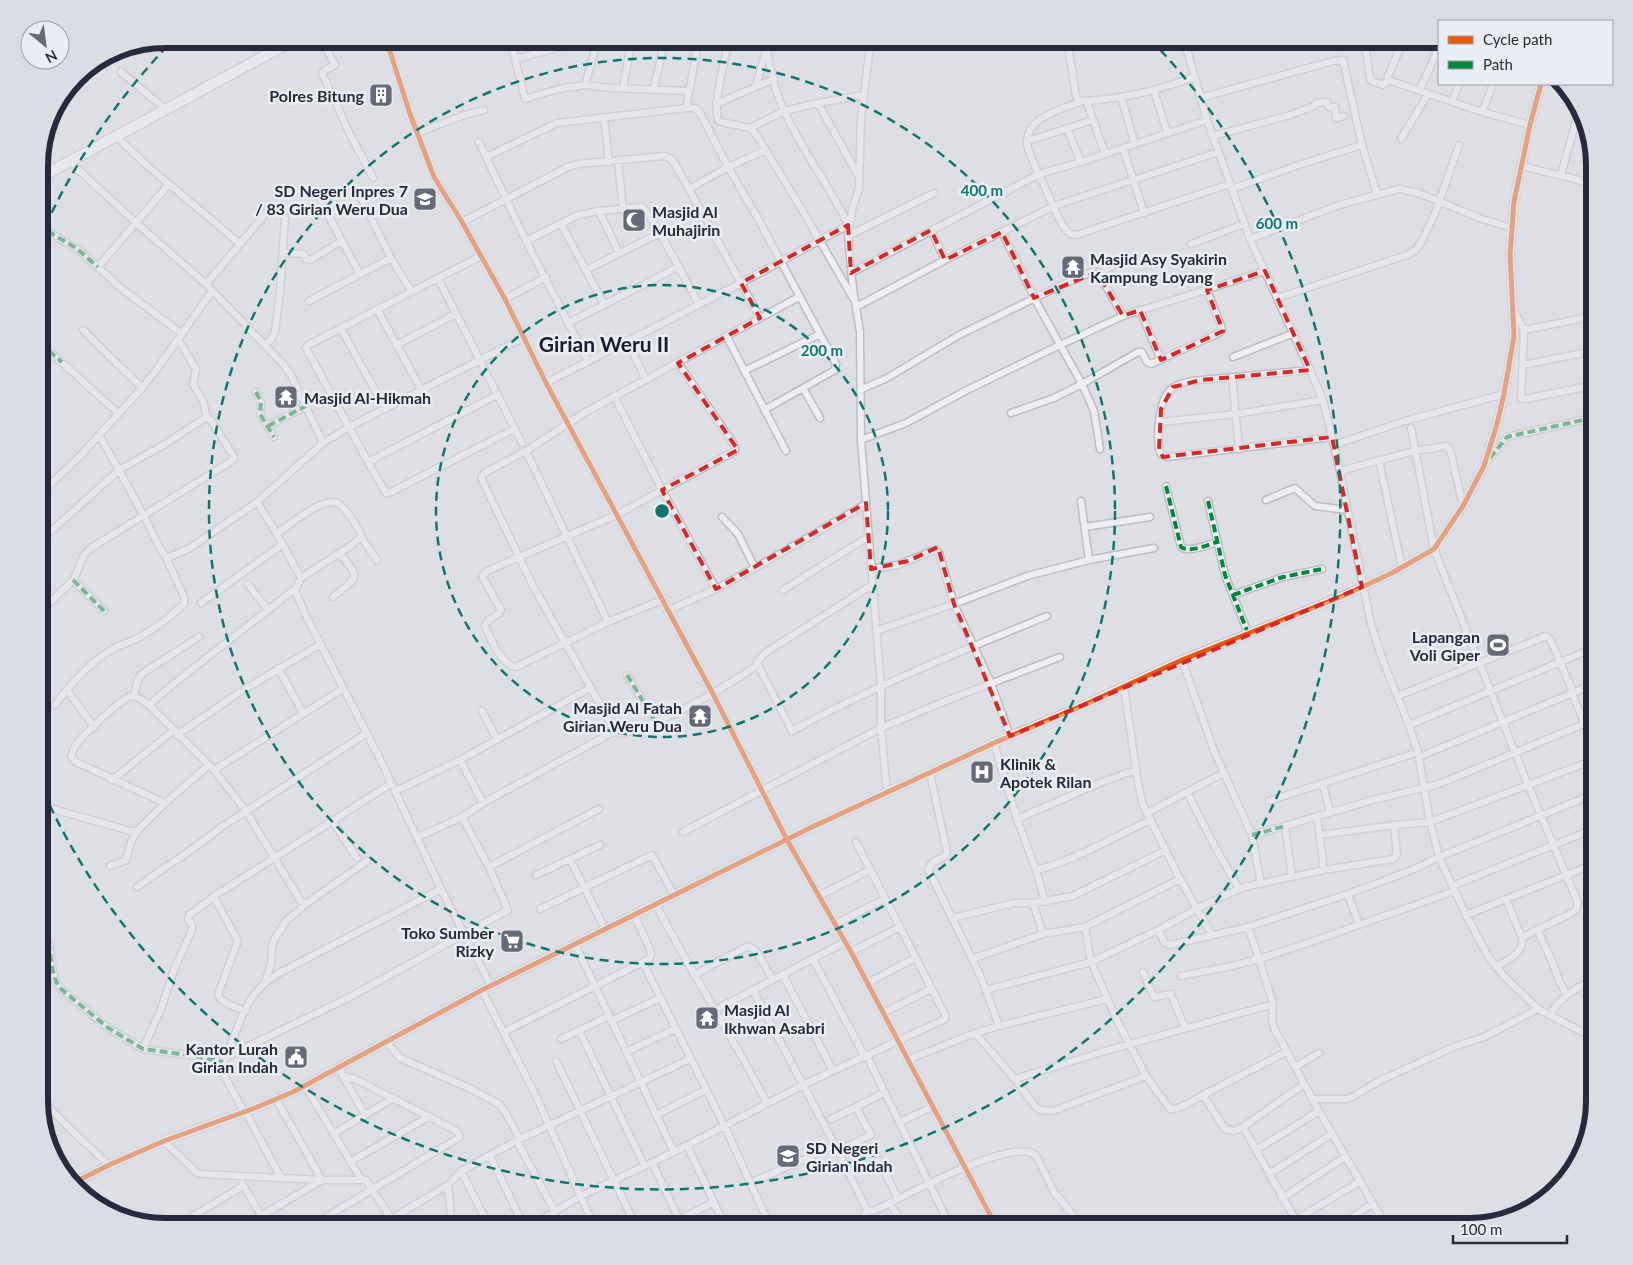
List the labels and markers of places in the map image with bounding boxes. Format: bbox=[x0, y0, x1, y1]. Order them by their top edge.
building icon: Polres Bitung bbox=[368, 82, 394, 108]
place label: Polres Bitung bbox=[269, 86, 365, 105]
place label: SD Negeri Inpres 7 / 83 Girian Weru Dua bbox=[255, 181, 408, 218]
school or university icon: SD Negeri Inpres 7 / 83 Girian Weru Dua bbox=[412, 186, 438, 212]
place label: Masjid Al Muhajirin bbox=[652, 202, 720, 239]
mosque icon: Masjid Al Muhajirin bbox=[621, 207, 647, 233]
place label: Masjid Asy Syakirin Kampung Loyang bbox=[1090, 249, 1227, 286]
temple icon: Masjid Asy Syakirin Kampung Loyang bbox=[1060, 254, 1086, 280]
temple icon: Masjid Al-Hikmah bbox=[273, 384, 299, 410]
place label: Masjid Al-Hikmah bbox=[304, 388, 431, 407]
centre of rings bbox=[653, 502, 671, 520]
place label: Lapangan Voli Giper bbox=[1409, 627, 1480, 664]
sports icon: Lapangan Voli Giper bbox=[1485, 632, 1511, 658]
place label: Masjid Al Fatah Girian Weru Dua bbox=[563, 698, 682, 735]
temple icon: Masjid Al Fatah Girian Weru Dua bbox=[687, 703, 713, 729]
place label: Klinik & Apotek Rilan bbox=[999, 754, 1091, 791]
hospital icon: Klinik & Apotek Rilan bbox=[969, 759, 995, 785]
place label: Toko Sumber Rizky bbox=[401, 923, 495, 960]
supermarket icon: Toko Sumber Rizky bbox=[499, 928, 525, 954]
place label: Masjid Al Ikhwan Asabri bbox=[724, 1000, 825, 1037]
temple icon: Masjid Al Ikhwan Asabri bbox=[694, 1005, 720, 1031]
place label: Kantor Lurah Girian Indah bbox=[185, 1039, 278, 1076]
public building icon: Kantor Lurah Girian Indah bbox=[283, 1044, 309, 1070]
place label: SD Negeri Girian Indah bbox=[806, 1138, 893, 1175]
school or university icon: SD Negeri Girian Indah bbox=[775, 1143, 801, 1169]

